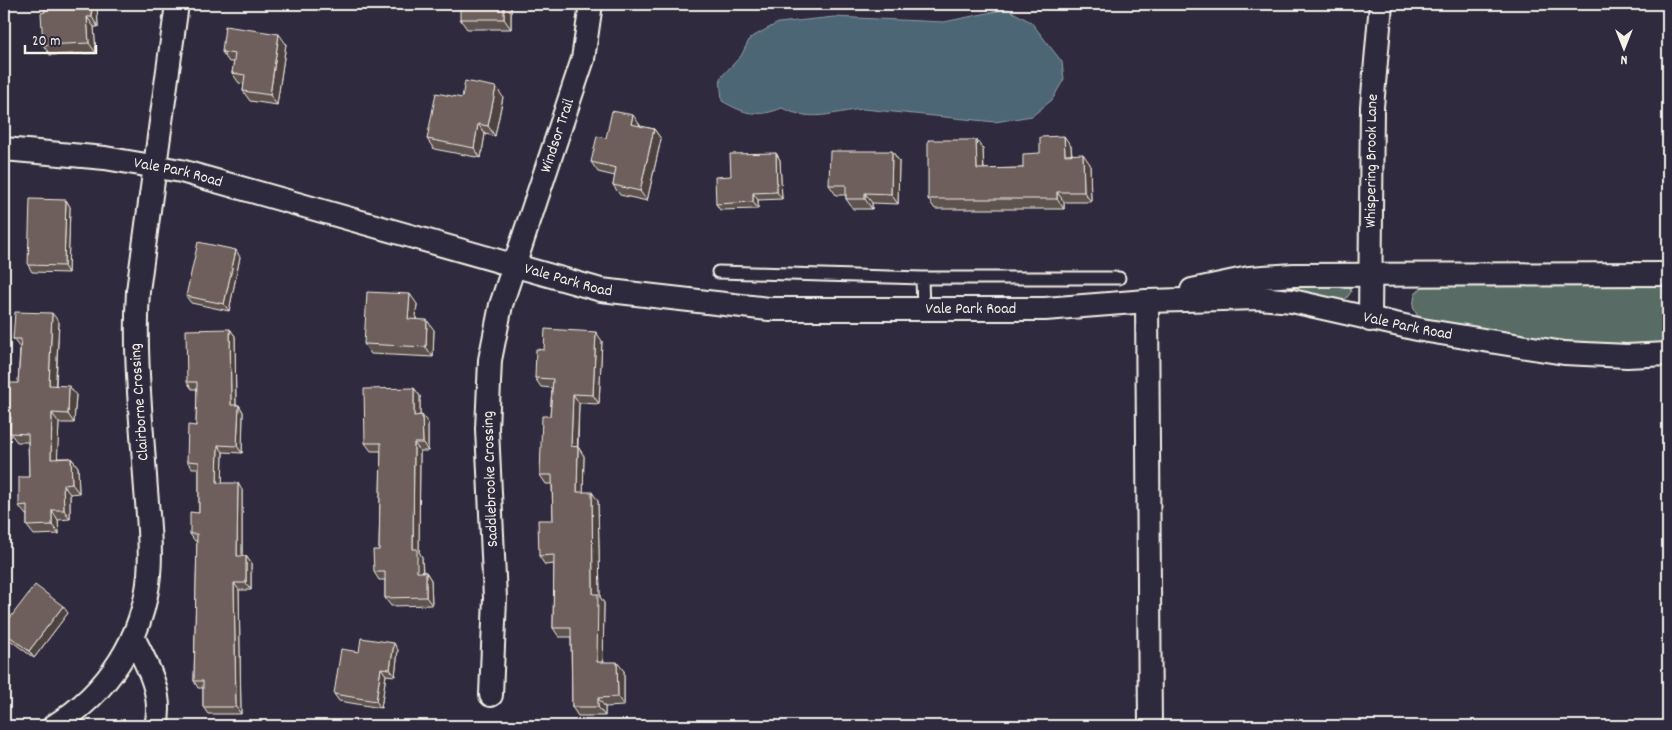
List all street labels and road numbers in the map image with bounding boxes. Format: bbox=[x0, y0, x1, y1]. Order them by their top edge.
street label: Whispering Brook Lane bbox=[1359, 93, 1385, 228]
street label: Windsor Trail bbox=[534, 95, 581, 176]
street label: Vale Park Road bbox=[132, 152, 225, 194]
street label: Vale Park Road bbox=[522, 257, 614, 303]
street label: Vale Park Road bbox=[926, 298, 1016, 321]
street label: Vale Park Road bbox=[1361, 306, 1454, 346]
street label: Clairborne Crossing bbox=[124, 342, 156, 462]
street label: Saddlebrooke Crossing bbox=[477, 410, 505, 548]

